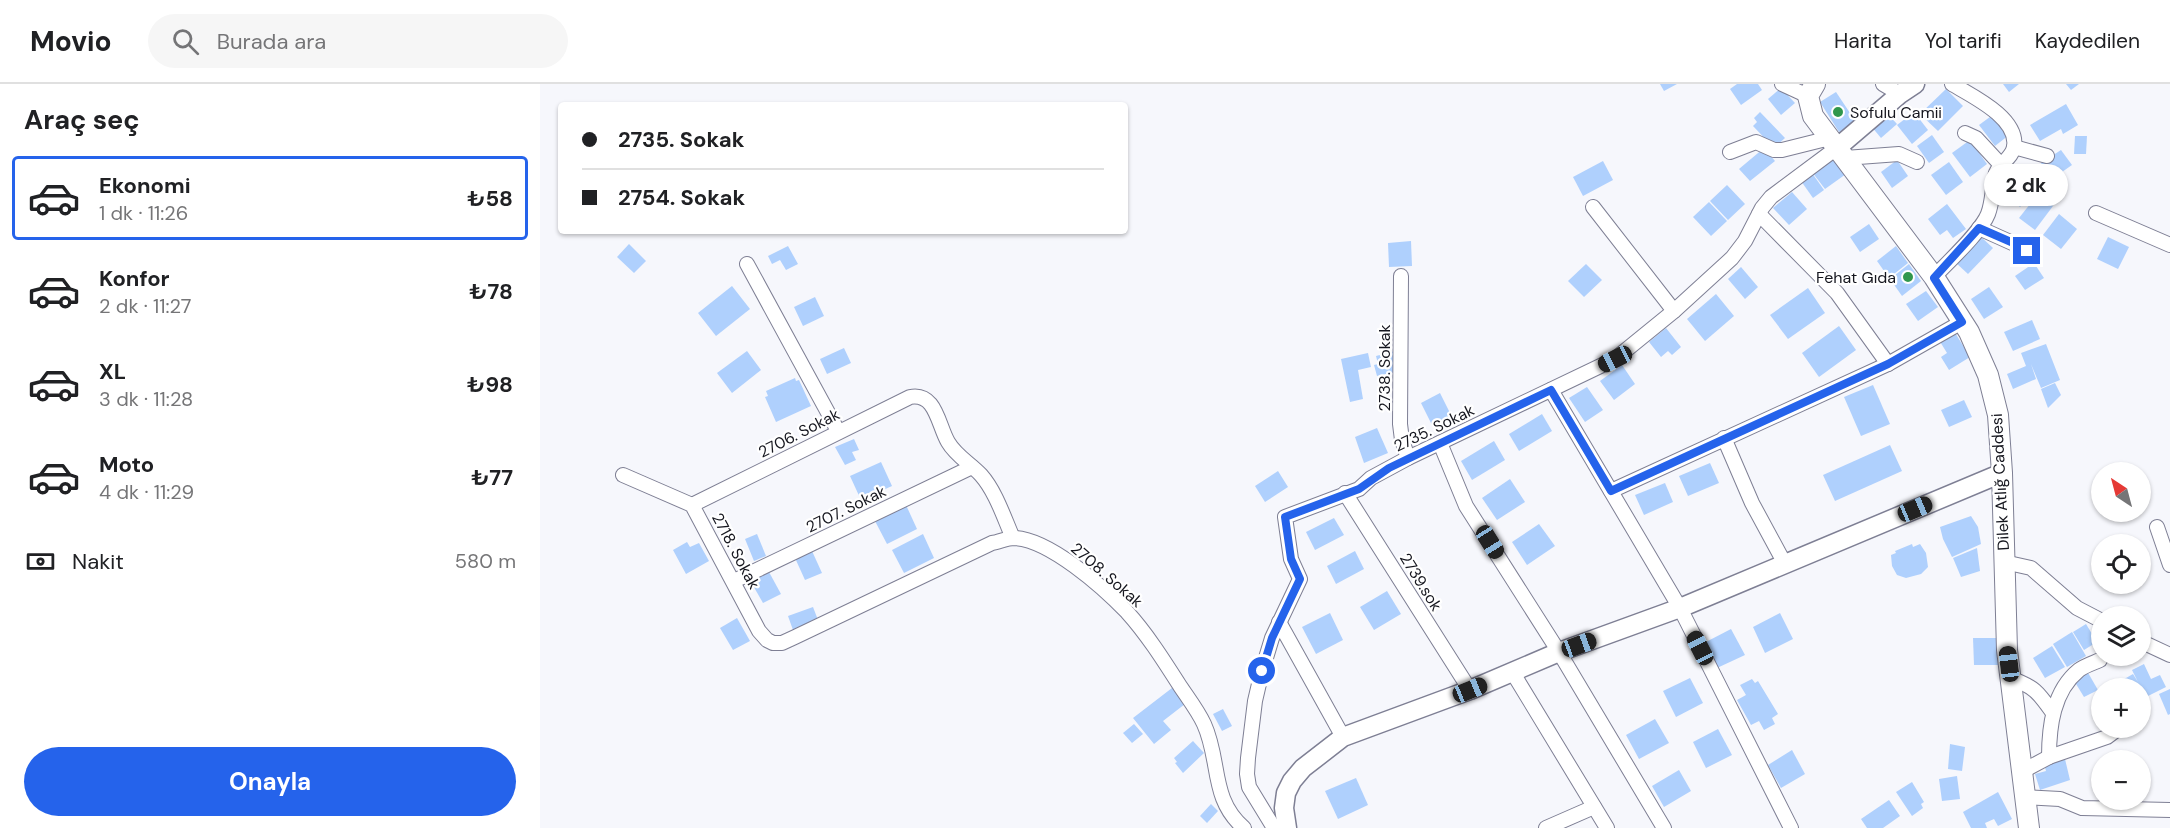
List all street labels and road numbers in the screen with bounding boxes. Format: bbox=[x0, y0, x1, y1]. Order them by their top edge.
street label: 2738. Sokak bbox=[1374, 324, 1395, 412]
street label: 2735. Sokak bbox=[1390, 399, 1478, 457]
street label: 2706. Sokak bbox=[755, 404, 843, 462]
street label: Dilek Atlığ Caddesi bbox=[1986, 413, 2014, 551]
street label: 2707. Sokak bbox=[803, 481, 889, 537]
street label: 2718. Sokak bbox=[707, 509, 765, 593]
street label: 2708. Sokak bbox=[1067, 538, 1147, 612]
street label: 2739.sok bbox=[1395, 549, 1447, 615]

